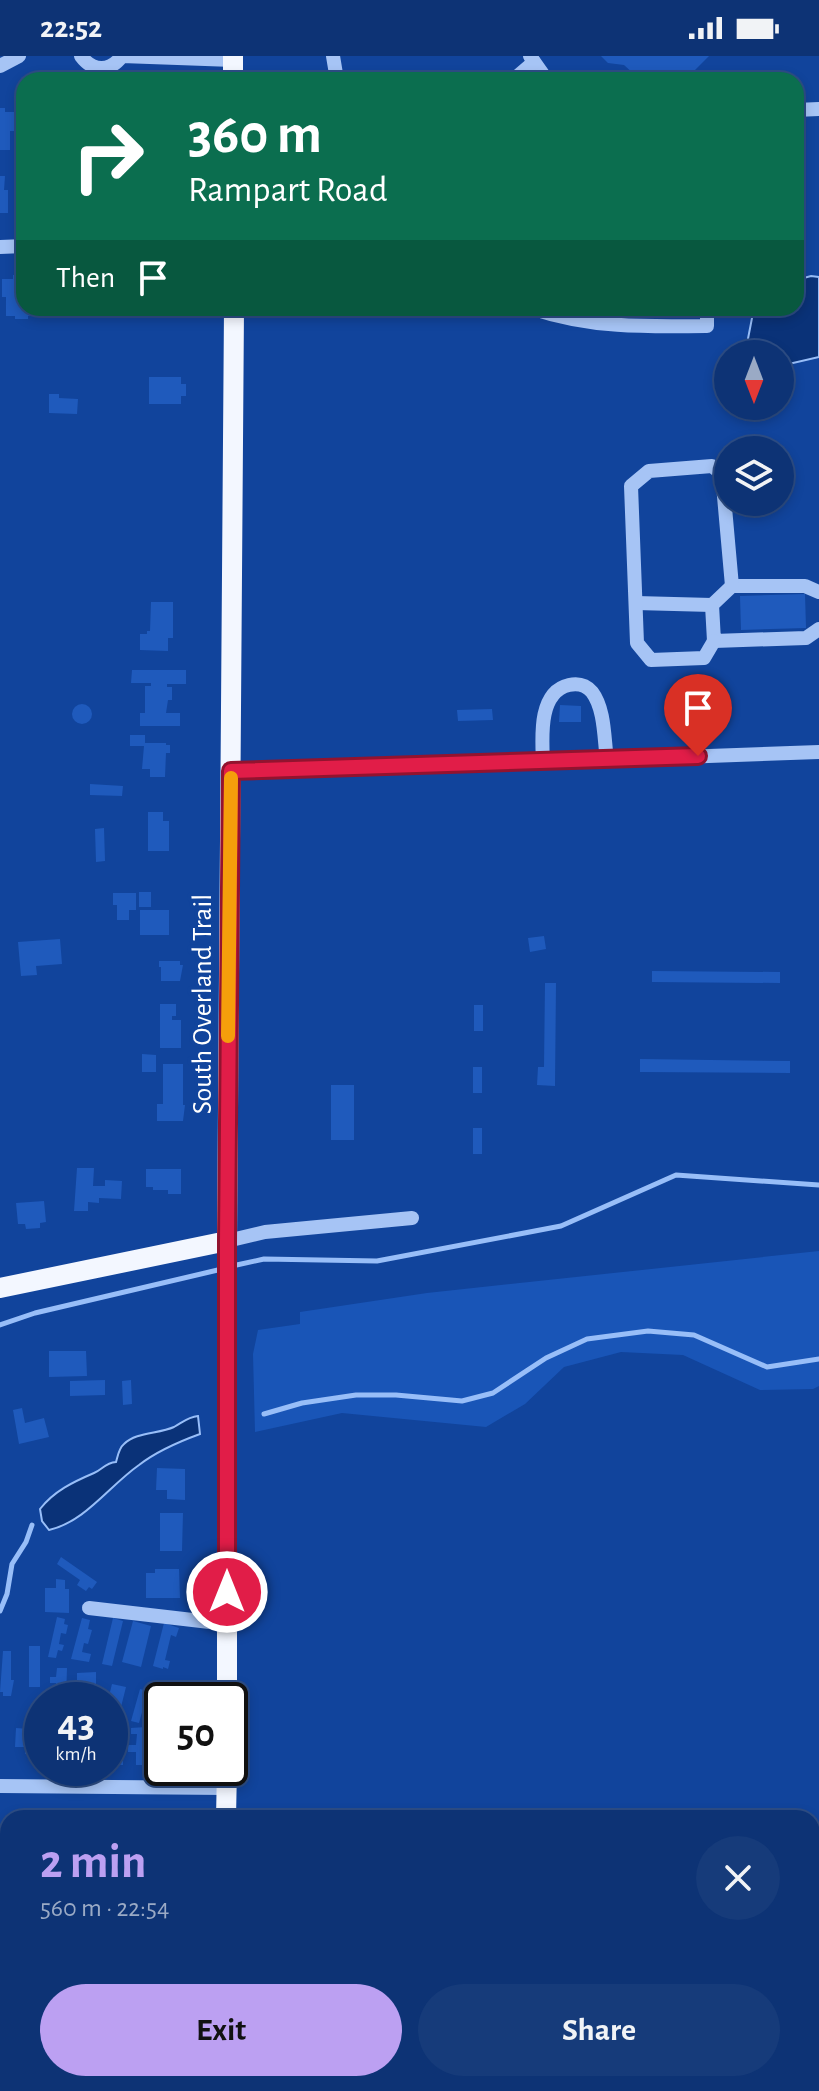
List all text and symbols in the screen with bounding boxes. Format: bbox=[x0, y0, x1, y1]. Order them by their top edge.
text: 22:52 bbox=[40, 13, 102, 43]
icon: right bbox=[56, 104, 160, 208]
text: 360 m bbox=[188, 107, 322, 163]
text: Rampart Road bbox=[188, 172, 388, 208]
icon: arrive bbox=[131, 256, 175, 300]
text: Then bbox=[56, 263, 115, 293]
north arrow bbox=[714, 340, 794, 420]
map controls bbox=[714, 340, 794, 516]
button: layers bbox=[714, 436, 794, 516]
pin bbox=[664, 674, 732, 756]
icon: arrive bbox=[676, 686, 720, 730]
street label: South Overland Trail bbox=[189, 894, 217, 1114]
position arrow bbox=[185, 1550, 269, 1634]
speed limit sign: 50 bbox=[144, 1682, 248, 1786]
text: 43 bbox=[57, 1704, 95, 1744]
text: km/h bbox=[55, 1744, 97, 1764]
button: close bbox=[696, 1836, 780, 1920]
text: 2 min bbox=[40, 1839, 147, 1887]
text: 560 m · 22:54 bbox=[40, 1895, 169, 1921]
button: Exit bbox=[40, 1984, 402, 2076]
button: Share bbox=[418, 1984, 780, 2076]

